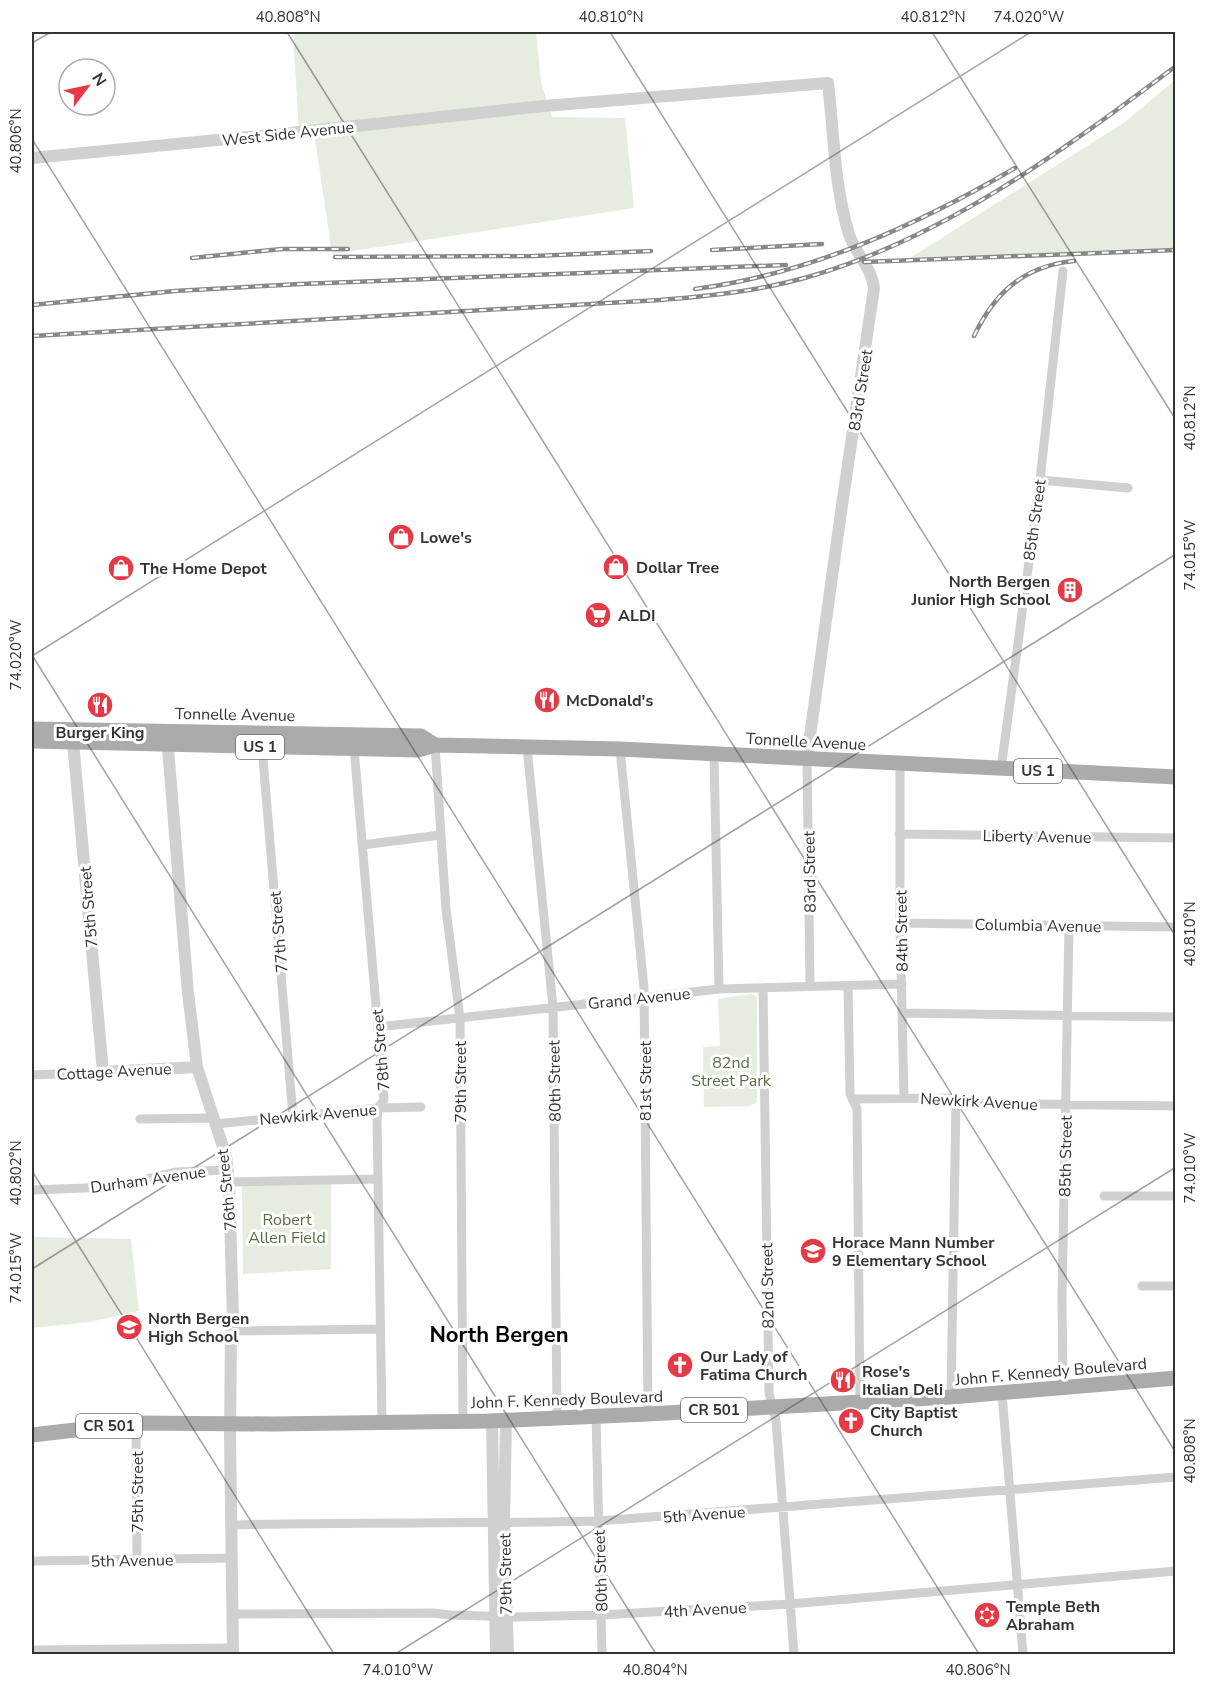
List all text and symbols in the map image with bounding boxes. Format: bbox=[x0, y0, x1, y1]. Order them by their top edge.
text: 40.808°N bbox=[255, 7, 321, 27]
text: 40.810°N bbox=[578, 7, 644, 27]
text: 40.812°N bbox=[900, 7, 966, 27]
text: 74.020°W bbox=[994, 7, 1065, 27]
north arrow bbox=[57, 57, 117, 117]
text: N bbox=[86, 69, 111, 90]
text: 40.806°N bbox=[6, 108, 26, 174]
street label: West Side Avenue bbox=[221, 116, 355, 152]
street label: 83rd Street bbox=[844, 348, 878, 432]
text: 40.812°N bbox=[1180, 385, 1200, 451]
street label: 85th Street bbox=[1018, 478, 1052, 562]
text: 74.015°W bbox=[1180, 519, 1200, 590]
shop icon: Lowe's bbox=[386, 522, 416, 552]
place label: Lowe's bbox=[420, 527, 472, 549]
shop icon: Dollar Tree bbox=[601, 552, 631, 582]
shop icon: The Home Depot bbox=[106, 553, 136, 583]
place label: Dollar Tree bbox=[636, 557, 719, 579]
place label: The Home Depot bbox=[140, 558, 267, 580]
place label: North Bergen Junior High School bbox=[910, 571, 1050, 611]
building icon: North Bergen Junior High School bbox=[1055, 575, 1085, 605]
supermarket icon: ALDI bbox=[583, 600, 613, 630]
place label: ALDI bbox=[618, 605, 656, 627]
text: 74.020°W bbox=[6, 619, 26, 690]
restaurant icon: McDonald's bbox=[532, 685, 562, 715]
restaurant icon: Burger King bbox=[85, 690, 115, 720]
place label: McDonald's bbox=[566, 690, 653, 712]
street label: Tonnelle Avenue bbox=[175, 703, 295, 727]
place label: Burger King bbox=[55, 722, 145, 744]
street label: Tonnelle Avenue bbox=[745, 728, 867, 756]
road number: US 1 bbox=[236, 735, 284, 759]
road number: US 1 bbox=[1014, 759, 1062, 783]
street label: Liberty Avenue bbox=[982, 825, 1092, 849]
street label: 83rd Street bbox=[798, 830, 822, 913]
street label: 75th Street bbox=[74, 865, 104, 949]
street label: 77th Street bbox=[264, 890, 294, 974]
street label: 84th Street bbox=[890, 890, 914, 972]
text: 40.810°N bbox=[1180, 901, 1200, 967]
street label: Columbia Avenue bbox=[974, 914, 1101, 938]
street label: Grand Avenue bbox=[587, 983, 691, 1015]
street label: 78th Street bbox=[366, 1008, 396, 1092]
street label: 80th Street bbox=[543, 1040, 567, 1122]
street label: 79th Street bbox=[450, 1041, 472, 1123]
street label: 81st Street bbox=[635, 1041, 657, 1121]
park label: 82nd Street Park bbox=[691, 1052, 772, 1092]
street label: Cottage Avenue bbox=[56, 1058, 172, 1086]
street label: Newkirk Avenue bbox=[920, 1088, 1038, 1116]
street label: Newkirk Avenue bbox=[258, 1099, 378, 1131]
street label: 85th Street bbox=[1054, 1115, 1078, 1197]
text: 74.010°W bbox=[1180, 1132, 1200, 1203]
text: 40.802°N bbox=[6, 1140, 26, 1206]
street label: 76th Street bbox=[212, 1148, 242, 1232]
street label: Durham Avenue bbox=[89, 1161, 207, 1199]
park label: Robert Allen Field bbox=[248, 1209, 326, 1249]
text: 74.015°W bbox=[6, 1232, 26, 1303]
place label: Horace Mann Number 9 Elementary School bbox=[832, 1232, 995, 1272]
school or university icon: Horace Mann Number 9 Elementary School bbox=[798, 1236, 828, 1266]
street label: 82nd Street bbox=[756, 1243, 780, 1329]
place label: North Bergen High School bbox=[148, 1308, 249, 1348]
school or university icon: North Bergen High School bbox=[114, 1312, 144, 1342]
district label: North Bergen bbox=[429, 1320, 569, 1350]
place label: Our Lady of Fatima Church bbox=[700, 1346, 807, 1386]
church icon: Our Lady of Fatima Church bbox=[665, 1350, 695, 1380]
street label: John F. Kennedy Boulevard bbox=[953, 1353, 1148, 1391]
place label: Rose's Italian Deli bbox=[862, 1361, 943, 1401]
restaurant icon: Rose's Italian Deli bbox=[828, 1365, 858, 1395]
street label: John F. Kennedy Boulevard bbox=[469, 1386, 664, 1414]
road number: CR 501 bbox=[681, 1398, 747, 1422]
place label: City Baptist Church bbox=[870, 1402, 958, 1442]
church icon: City Baptist Church bbox=[836, 1406, 866, 1436]
road number: CR 501 bbox=[76, 1414, 142, 1438]
text: 40.808°N bbox=[1180, 1418, 1200, 1484]
street label: 75th Street bbox=[127, 1451, 149, 1533]
street label: 5th Avenue bbox=[662, 1501, 746, 1529]
street label: 80th Street bbox=[589, 1529, 613, 1612]
street label: 79th Street bbox=[494, 1533, 518, 1615]
street label: 5th Avenue bbox=[90, 1549, 174, 1573]
place label: Temple Beth Abraham bbox=[1006, 1596, 1100, 1636]
street label: 4th Avenue bbox=[663, 1597, 747, 1623]
synagogue icon: Temple Beth Abraham bbox=[972, 1600, 1002, 1630]
text: 74.010°W bbox=[363, 1660, 434, 1680]
text: 40.804°N bbox=[622, 1660, 688, 1680]
text: 40.806°N bbox=[945, 1660, 1011, 1680]

